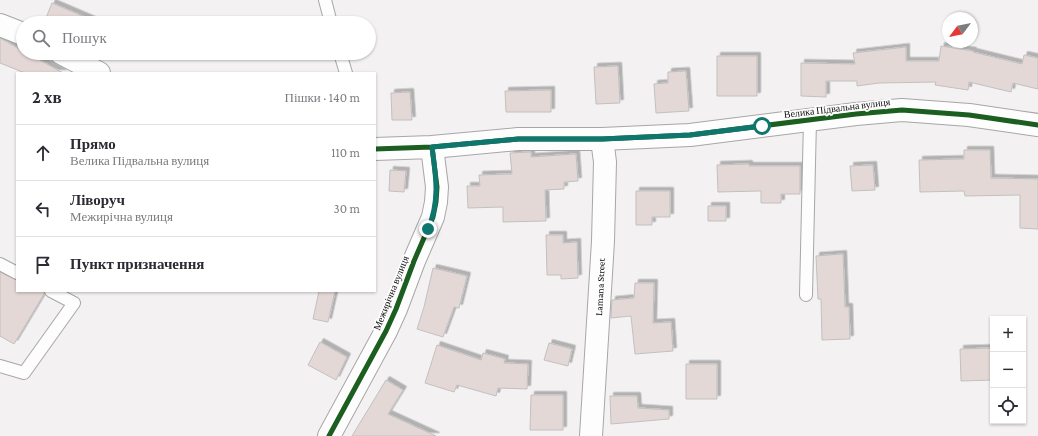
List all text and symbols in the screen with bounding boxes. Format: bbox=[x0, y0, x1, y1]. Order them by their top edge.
north arrow bbox=[942, 12, 978, 48]
search box bbox=[16, 16, 376, 60]
icon: search bbox=[30, 27, 52, 49]
text: Пошук bbox=[62, 30, 107, 46]
text: 2 хв bbox=[32, 88, 62, 107]
text: Пішки · 140 m bbox=[285, 90, 360, 105]
street label: Велика Підвальна вулиця bbox=[783, 96, 891, 120]
route start bbox=[753, 117, 771, 135]
text: Прямо bbox=[70, 136, 116, 152]
icon: ahead bbox=[32, 142, 54, 164]
text: 110 m bbox=[331, 145, 360, 160]
text: Велика Підвальна вулиця bbox=[70, 153, 209, 168]
text: Ліворуч bbox=[70, 192, 125, 208]
icon: left bbox=[32, 198, 54, 220]
text: 30 m bbox=[334, 201, 360, 216]
text: Межирічна вулиця bbox=[70, 209, 173, 224]
route end bbox=[419, 220, 437, 238]
icon: arrive bbox=[32, 254, 54, 276]
street label: Межирічна вулиця bbox=[371, 254, 411, 332]
text: Пункт призначення bbox=[70, 256, 204, 272]
street label: Lamana Street bbox=[593, 257, 607, 316]
map controls bbox=[990, 316, 1026, 424]
button: + bbox=[990, 316, 1026, 352]
button: − bbox=[990, 352, 1026, 388]
button: locate bbox=[990, 388, 1026, 424]

